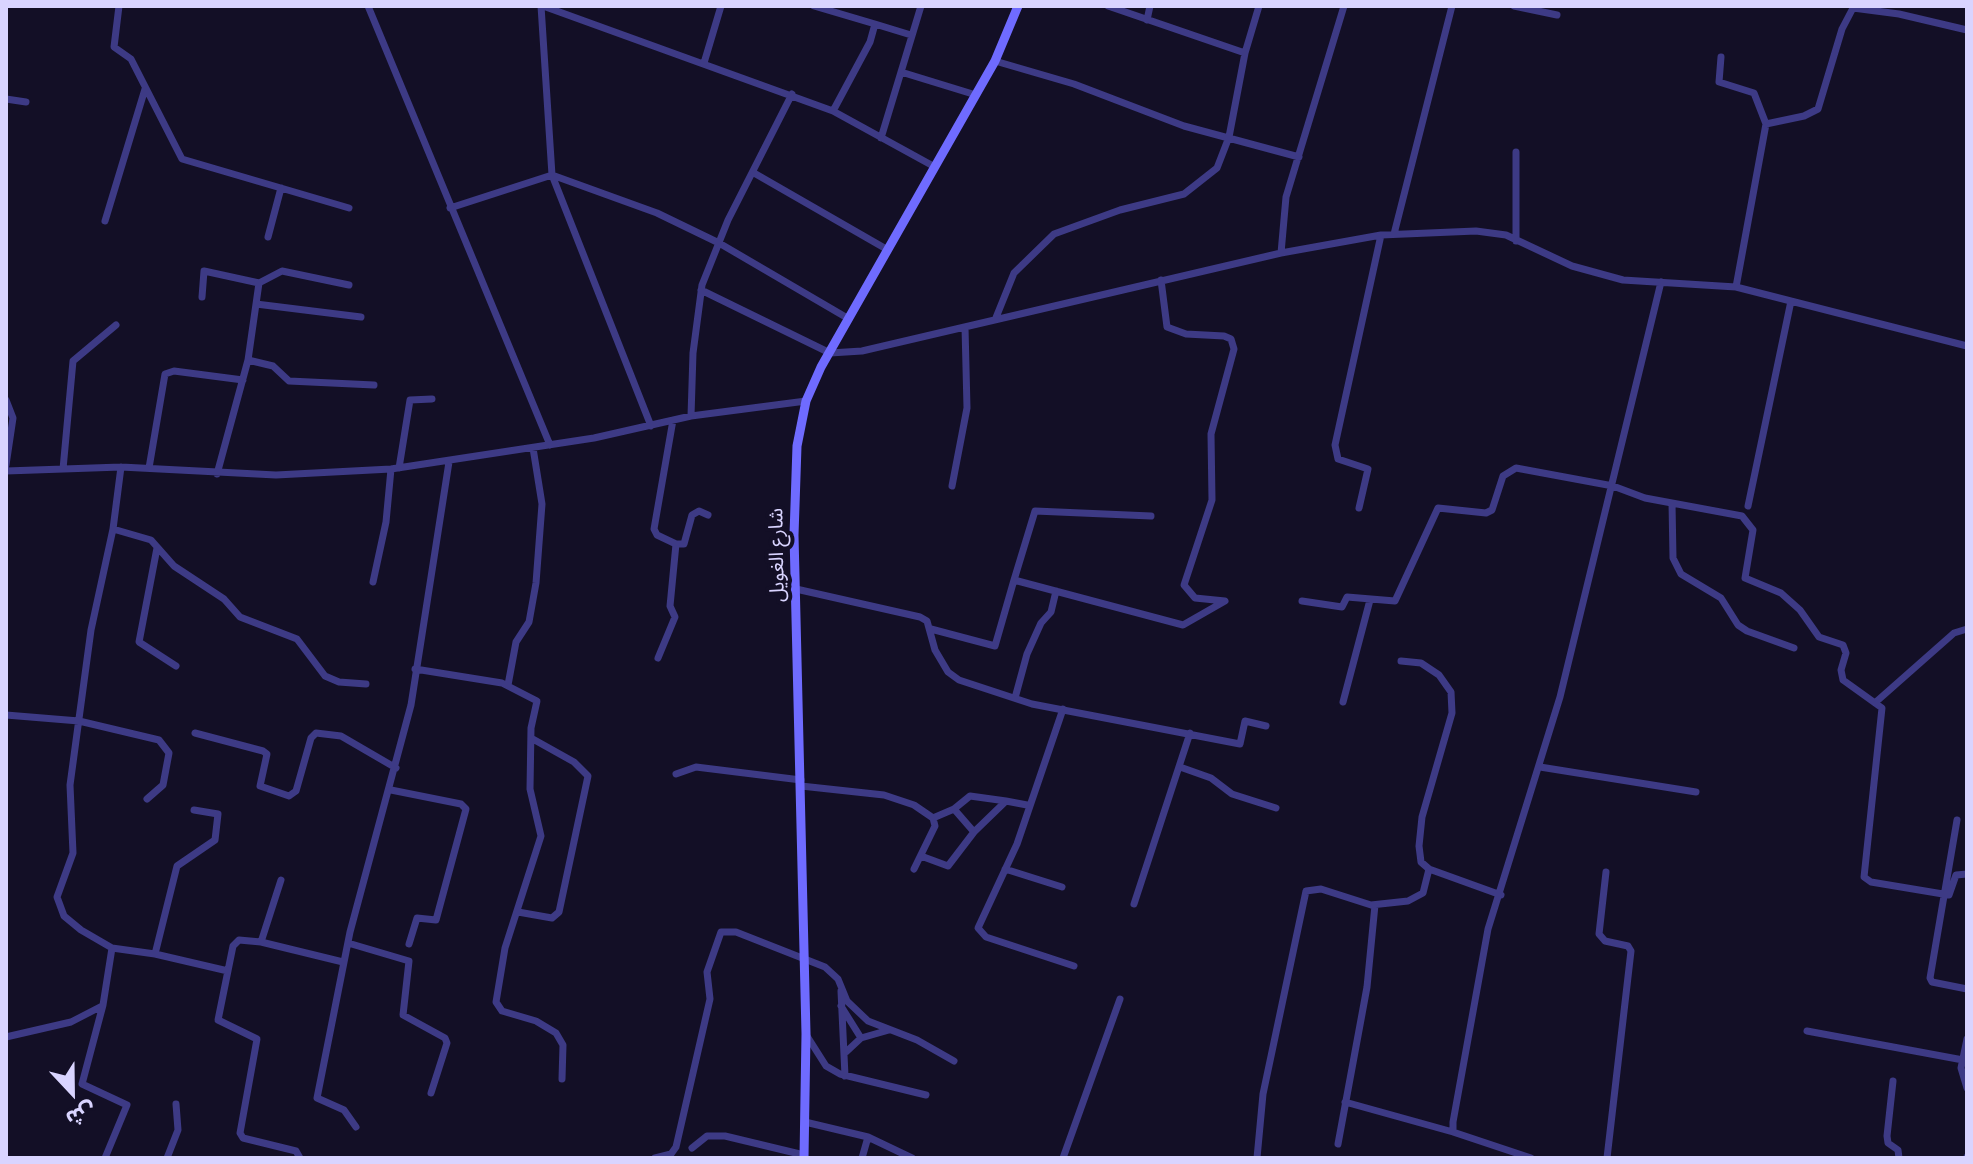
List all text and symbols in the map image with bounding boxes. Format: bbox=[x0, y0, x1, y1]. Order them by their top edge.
street label: شارع الغويل bbox=[765, 508, 791, 602]
north arrow bbox=[32, 1052, 112, 1132]
text: ش bbox=[63, 1097, 100, 1132]

